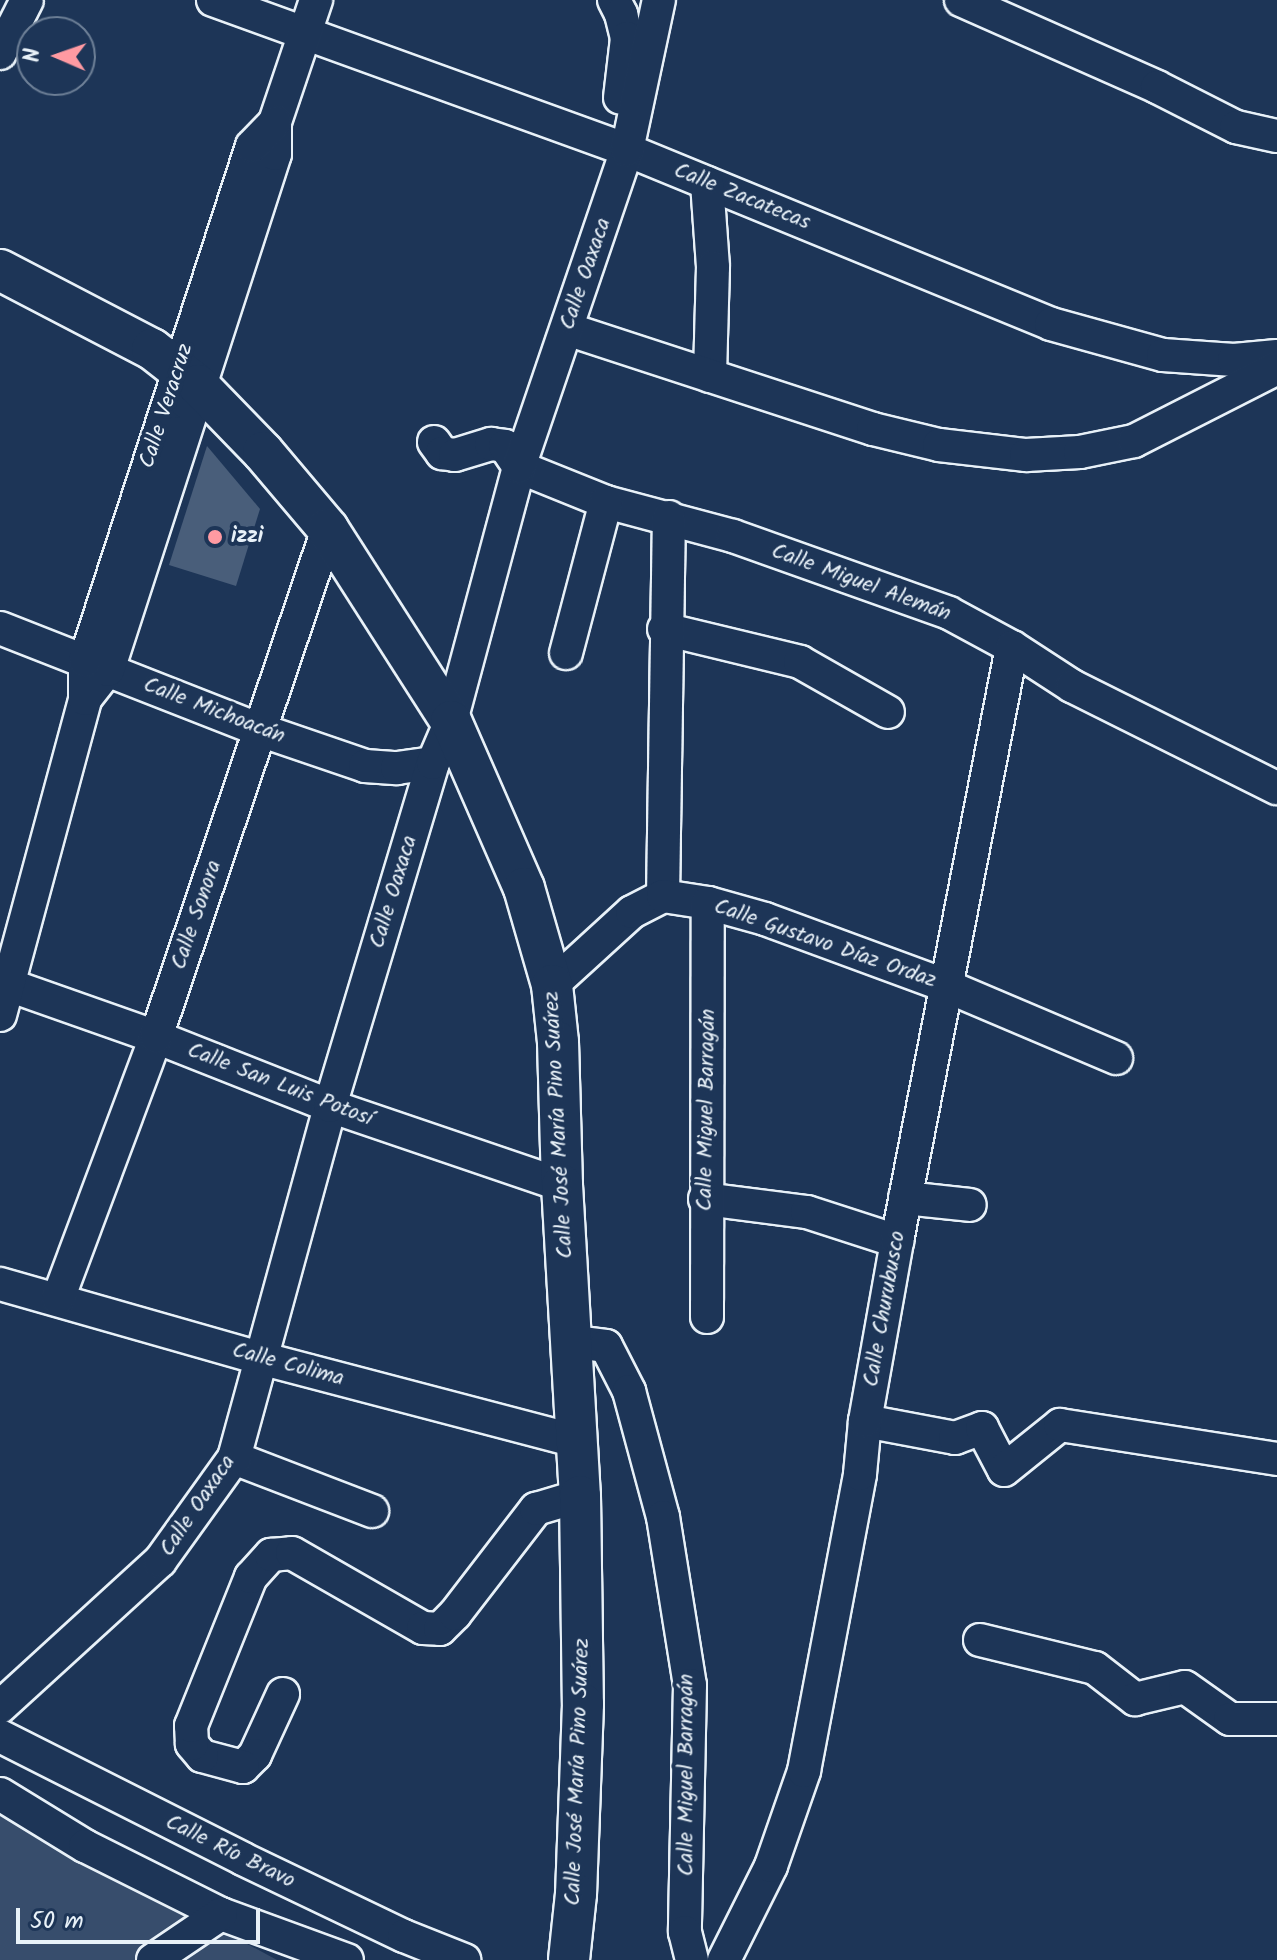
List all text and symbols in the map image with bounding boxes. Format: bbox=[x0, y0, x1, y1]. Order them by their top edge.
north arrow bbox=[16, 16, 96, 96]
text: N bbox=[16, 48, 51, 63]
street label: Calle Zacatecas bbox=[670, 158, 814, 236]
street label: Calle Oaxaca bbox=[555, 215, 617, 333]
street label: Calle Veracruz bbox=[134, 340, 200, 472]
place label: izzi bbox=[231, 524, 264, 550]
marker: izzi bbox=[206, 528, 224, 546]
street label: Calle Miguel Alemán bbox=[768, 538, 954, 628]
street label: Calle Michoacán bbox=[140, 672, 288, 750]
street label: Calle Oaxaca bbox=[364, 832, 424, 952]
street label: Calle Sonora bbox=[166, 857, 228, 973]
street label: Calle Gustavo Díaz Ordaz bbox=[710, 894, 940, 994]
street label: Calle José María Pino Suárez bbox=[539, 991, 579, 1259]
street label: Calle Miguel Barragán bbox=[692, 1009, 722, 1211]
street label: Calle San Luis Potosí bbox=[184, 1037, 376, 1133]
street label: Calle Churubusco bbox=[858, 1229, 912, 1389]
street label: Calle Colima bbox=[229, 1337, 347, 1393]
street label: Calle Oaxaca bbox=[154, 1450, 242, 1562]
street label: Calle José María Pino Suárez bbox=[560, 1638, 596, 1906]
street label: Calle Miguel Barragán bbox=[674, 1674, 700, 1876]
street label: Calle Río Bravo bbox=[161, 1809, 299, 1895]
scale bar bbox=[20, 1892, 264, 1942]
text: 50 m bbox=[30, 1902, 84, 1941]

